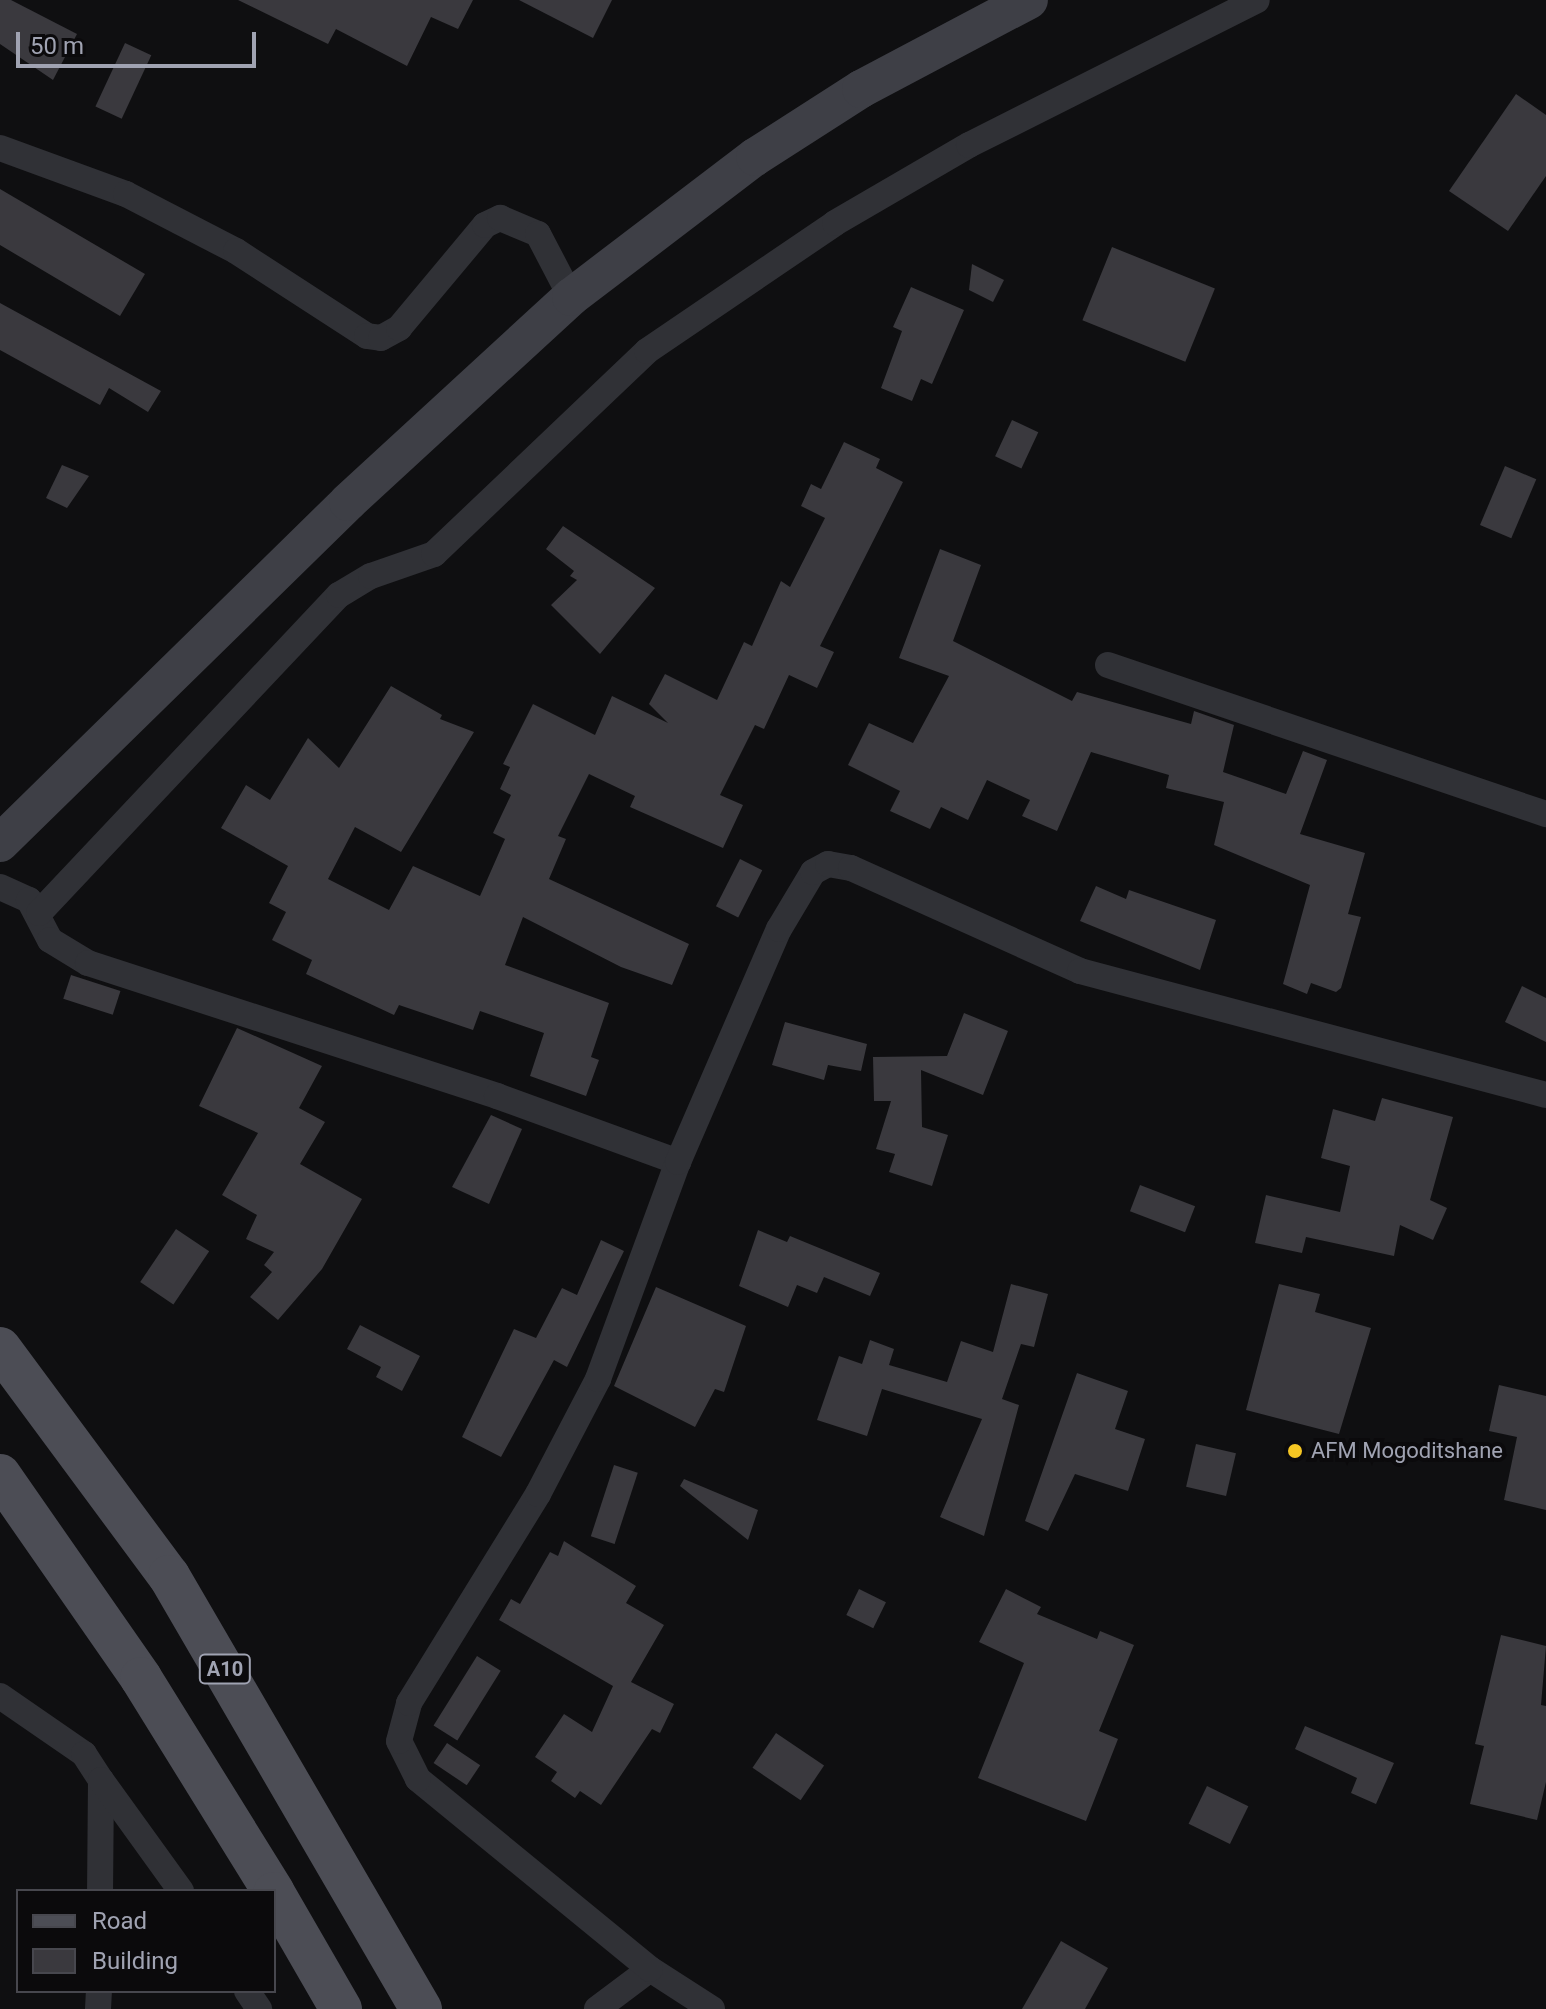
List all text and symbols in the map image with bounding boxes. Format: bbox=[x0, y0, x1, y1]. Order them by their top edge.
scale bar bbox=[20, 16, 260, 66]
text: 50 m bbox=[30, 32, 84, 60]
place label: AFM Mogoditshane bbox=[1311, 1438, 1503, 1464]
marker: AFM Mogoditshane bbox=[1286, 1442, 1304, 1460]
road number: A10 bbox=[197, 1653, 253, 1685]
legend bbox=[16, 1889, 276, 1993]
text: Road bbox=[92, 1907, 147, 1935]
text: Building bbox=[92, 1947, 178, 1975]

